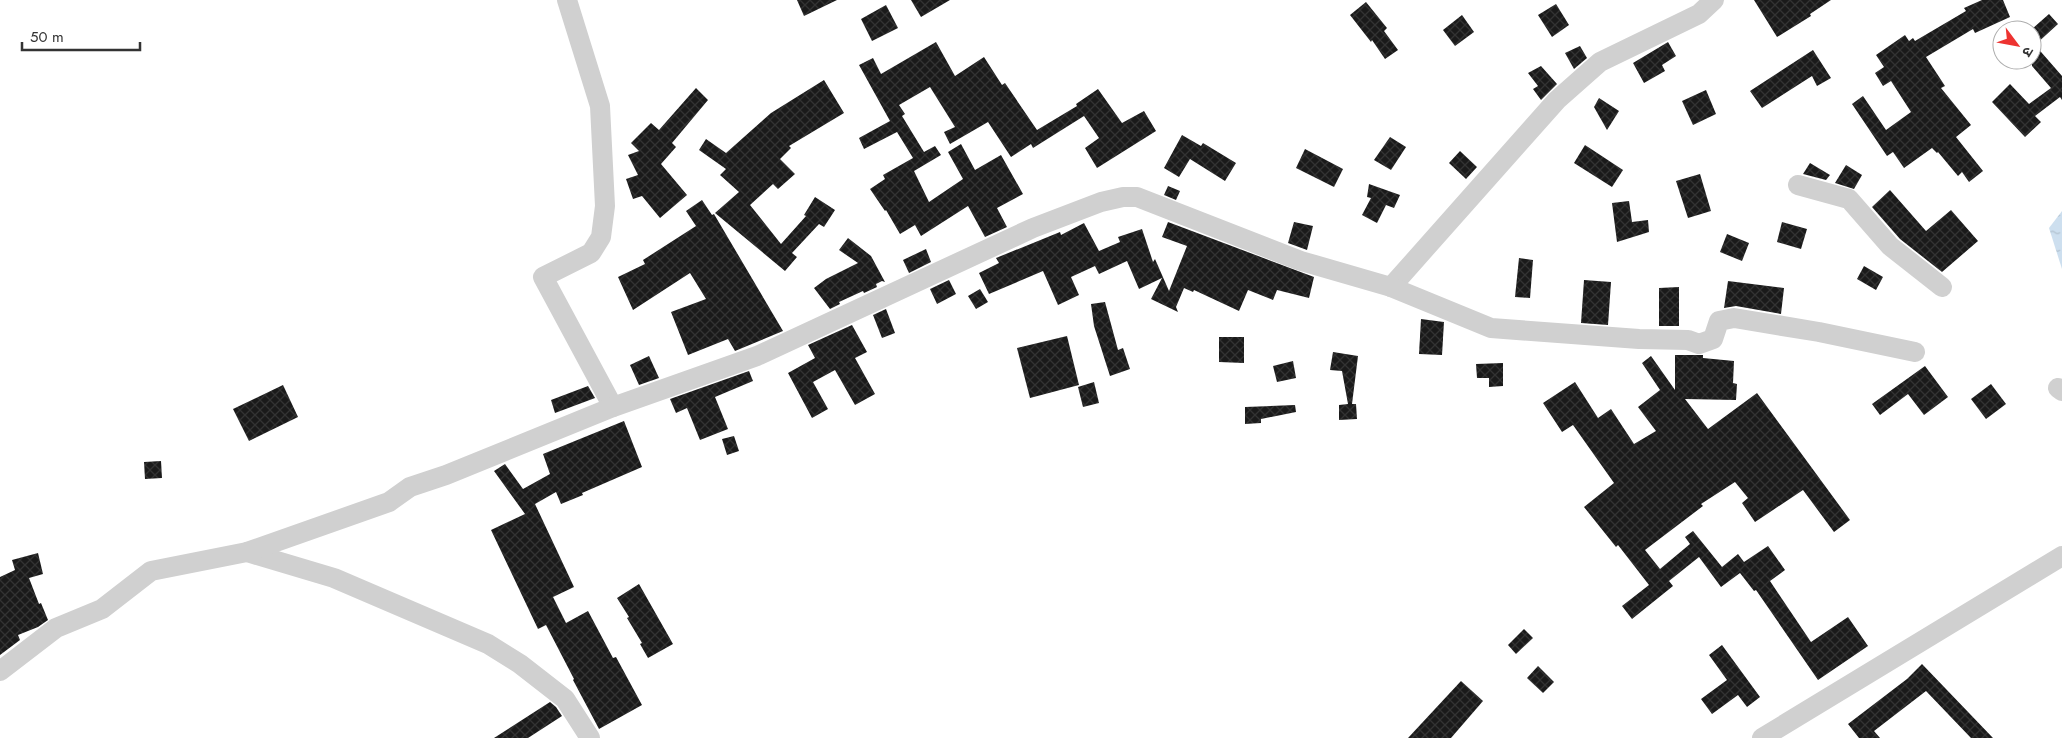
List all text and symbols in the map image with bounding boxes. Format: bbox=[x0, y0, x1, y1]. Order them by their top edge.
scale bar bbox=[22, 20, 140, 52]
north arrow bbox=[1992, 20, 2042, 70]
text: 50 m bbox=[30, 26, 64, 48]
text: उ bbox=[2017, 43, 2039, 61]

